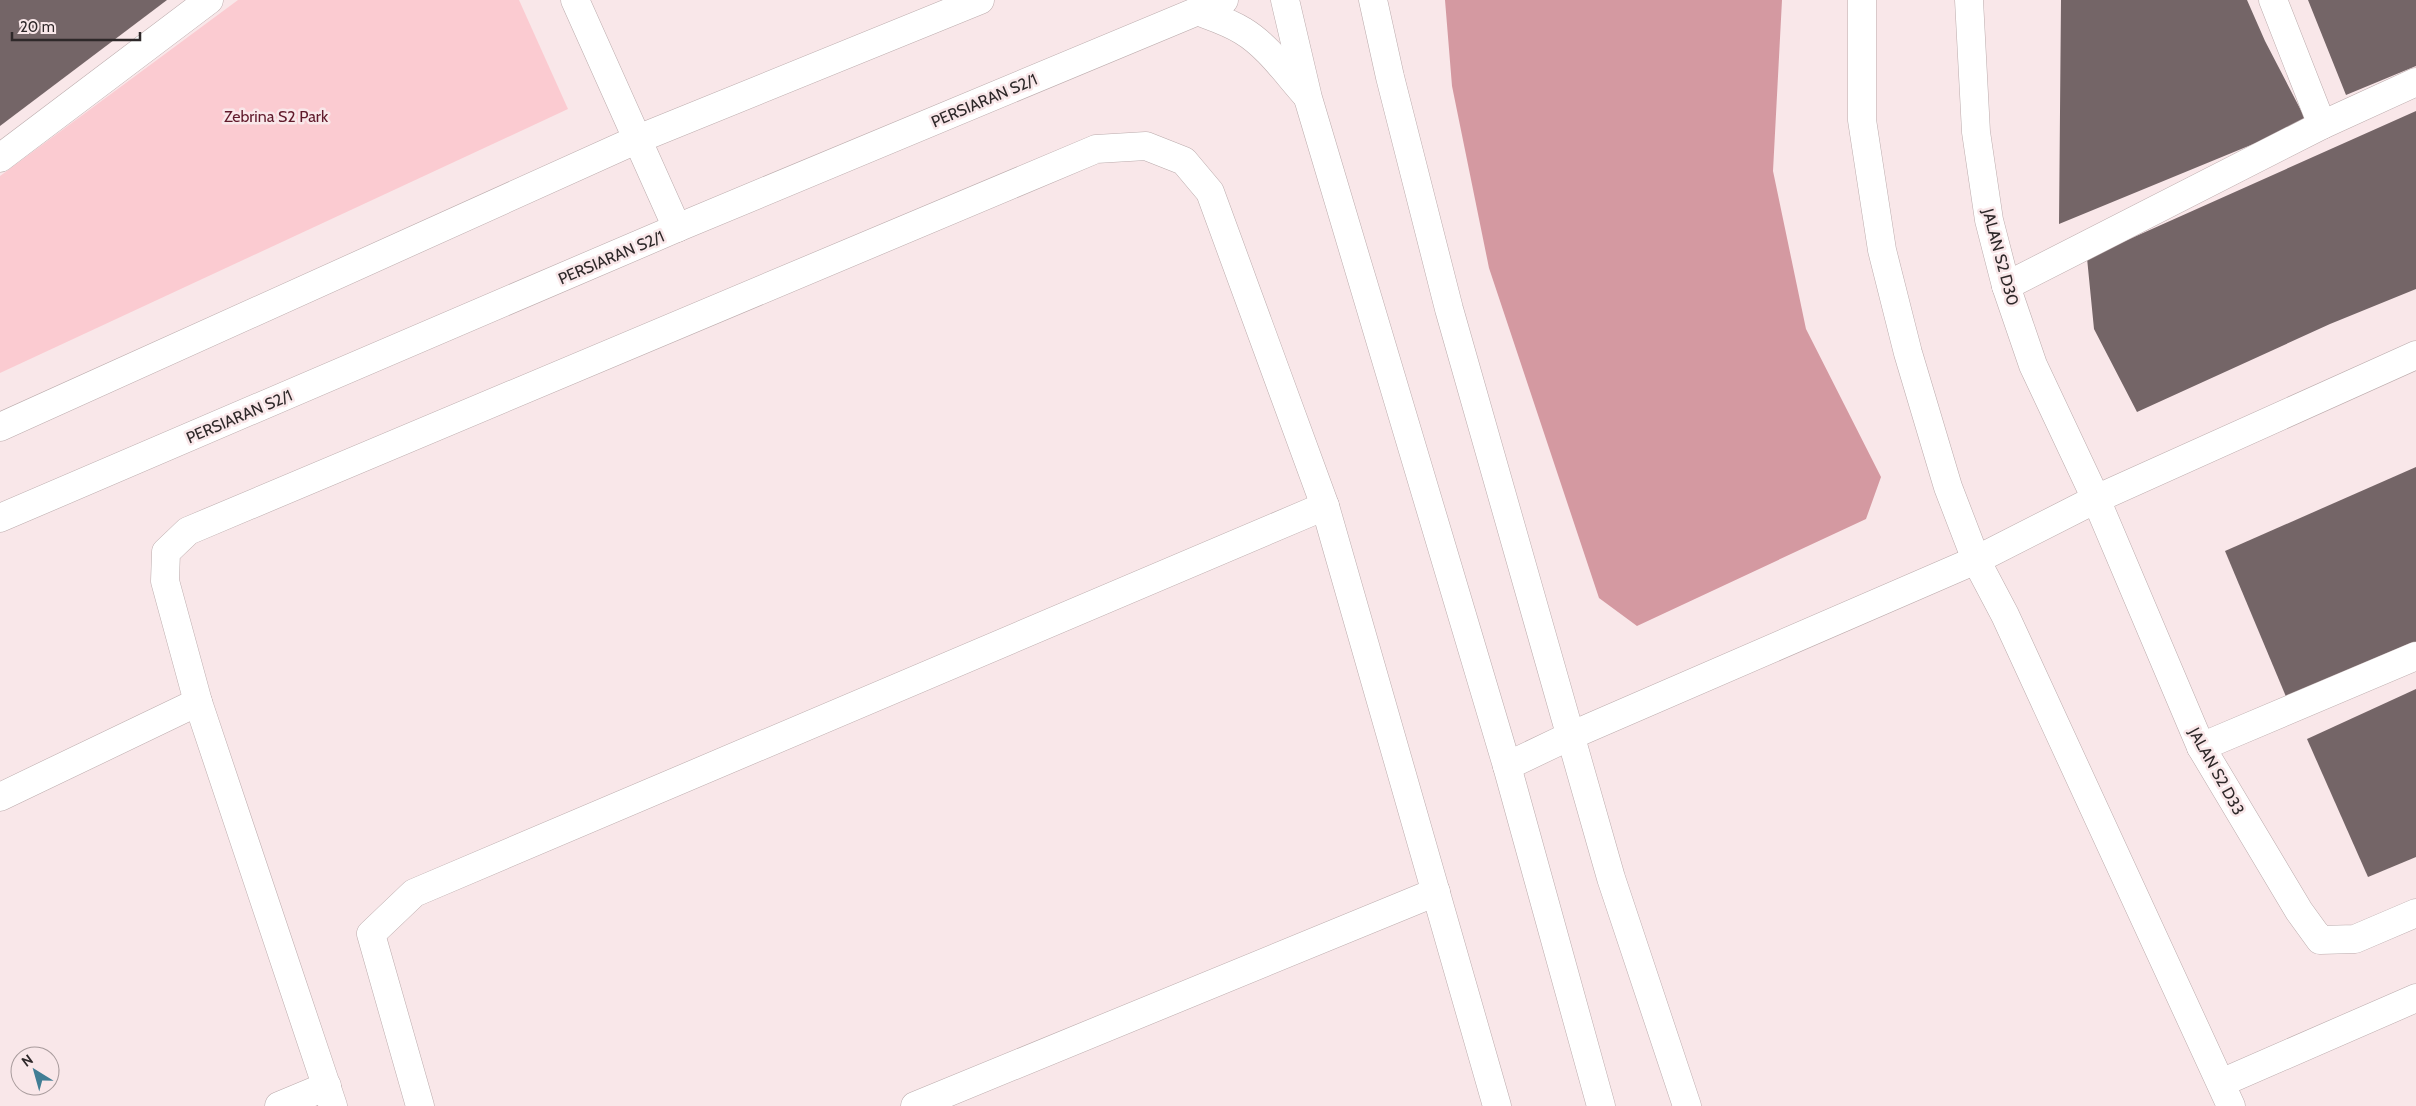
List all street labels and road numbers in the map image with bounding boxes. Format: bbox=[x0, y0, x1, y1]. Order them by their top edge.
street label: PERSIARAN S2/1 bbox=[928, 70, 1040, 131]
street label: JALAN S2 D30 bbox=[1978, 206, 2023, 308]
street label: PERSIARAN S2/1 bbox=[555, 227, 667, 288]
street label: PERSIARAN S2/1 bbox=[183, 386, 295, 447]
street label: JALAN S2 D33 bbox=[2184, 723, 2248, 818]

